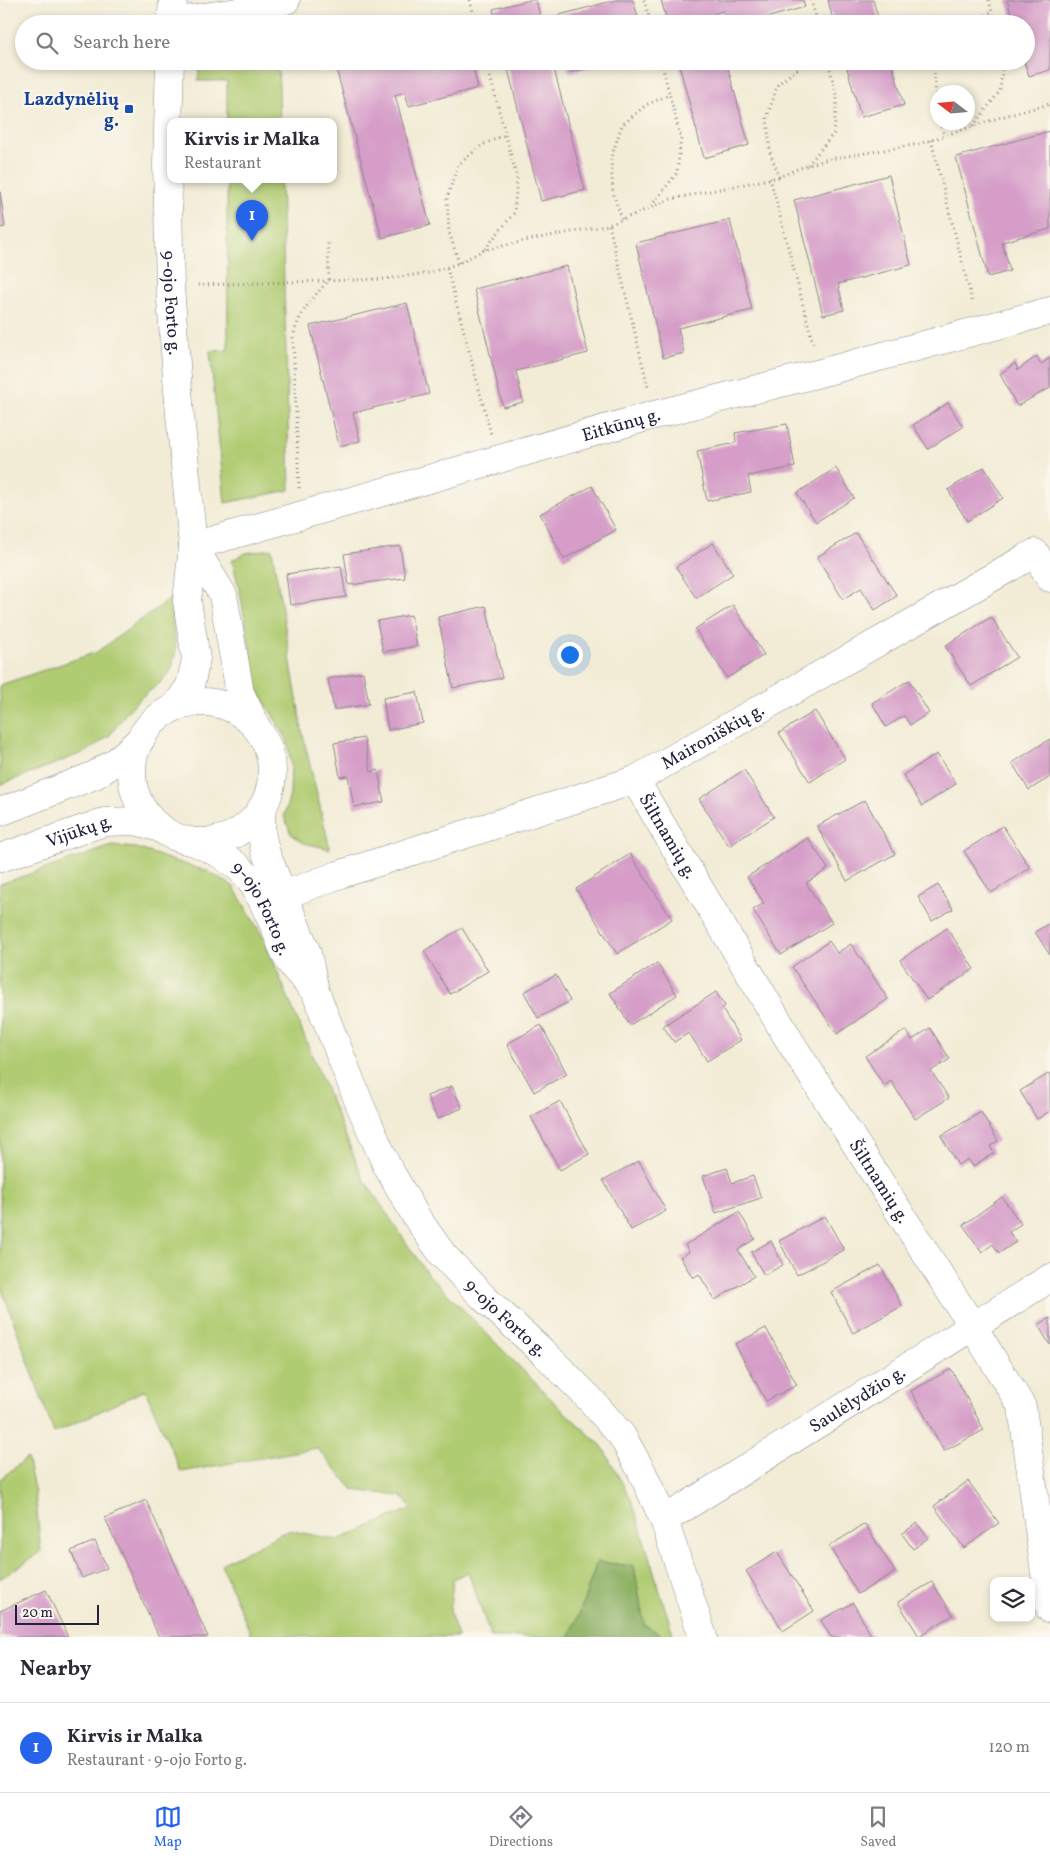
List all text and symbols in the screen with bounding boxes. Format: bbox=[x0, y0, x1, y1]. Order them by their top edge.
search box bbox=[15, 15, 1035, 70]
icon: search bbox=[33, 29, 61, 57]
text: Search here bbox=[73, 30, 170, 56]
north arrow bbox=[930, 85, 975, 130]
place label: Lazdynėlių g. bbox=[24, 88, 119, 134]
marker: Lazdynėlių g. bbox=[123, 103, 135, 115]
popup bbox=[167, 118, 337, 183]
text: Kirvis ir Malka bbox=[184, 127, 320, 153]
text: Restaurant bbox=[184, 153, 262, 175]
pin: 1 bbox=[236, 200, 268, 241]
street label: 9-ojo Forto g. bbox=[155, 250, 186, 356]
street label: Eitkūnų g. bbox=[579, 403, 663, 449]
your location bbox=[557, 642, 583, 668]
street label: Maironiškių g. bbox=[657, 698, 769, 776]
street label: Šiltnamių g. bbox=[632, 789, 702, 884]
street label: Vijūkų g. bbox=[43, 810, 113, 855]
street label: 9-ojo Forto g. bbox=[226, 856, 296, 960]
street label: Šiltnamių g. bbox=[842, 1135, 915, 1229]
street label: 9-ojo Forto g. bbox=[458, 1274, 552, 1364]
street label: Saulėlydžio g. bbox=[805, 1361, 911, 1440]
map controls bbox=[990, 1577, 1035, 1622]
button: layers bbox=[990, 1577, 1035, 1622]
scale bar bbox=[15, 1602, 99, 1625]
text: 20 m bbox=[22, 1604, 53, 1623]
text: Nearby bbox=[20, 1655, 91, 1684]
text: Kirvis ir Malka bbox=[67, 1724, 203, 1750]
text: 1 bbox=[33, 1737, 39, 1759]
text: 120 m bbox=[988, 1737, 1030, 1759]
text: Restaurant · 9-ojo Forto g. bbox=[67, 1750, 247, 1772]
tab: Map bbox=[154, 1803, 182, 1852]
tab: Directions bbox=[489, 1803, 553, 1852]
tab: Saved bbox=[860, 1803, 896, 1852]

